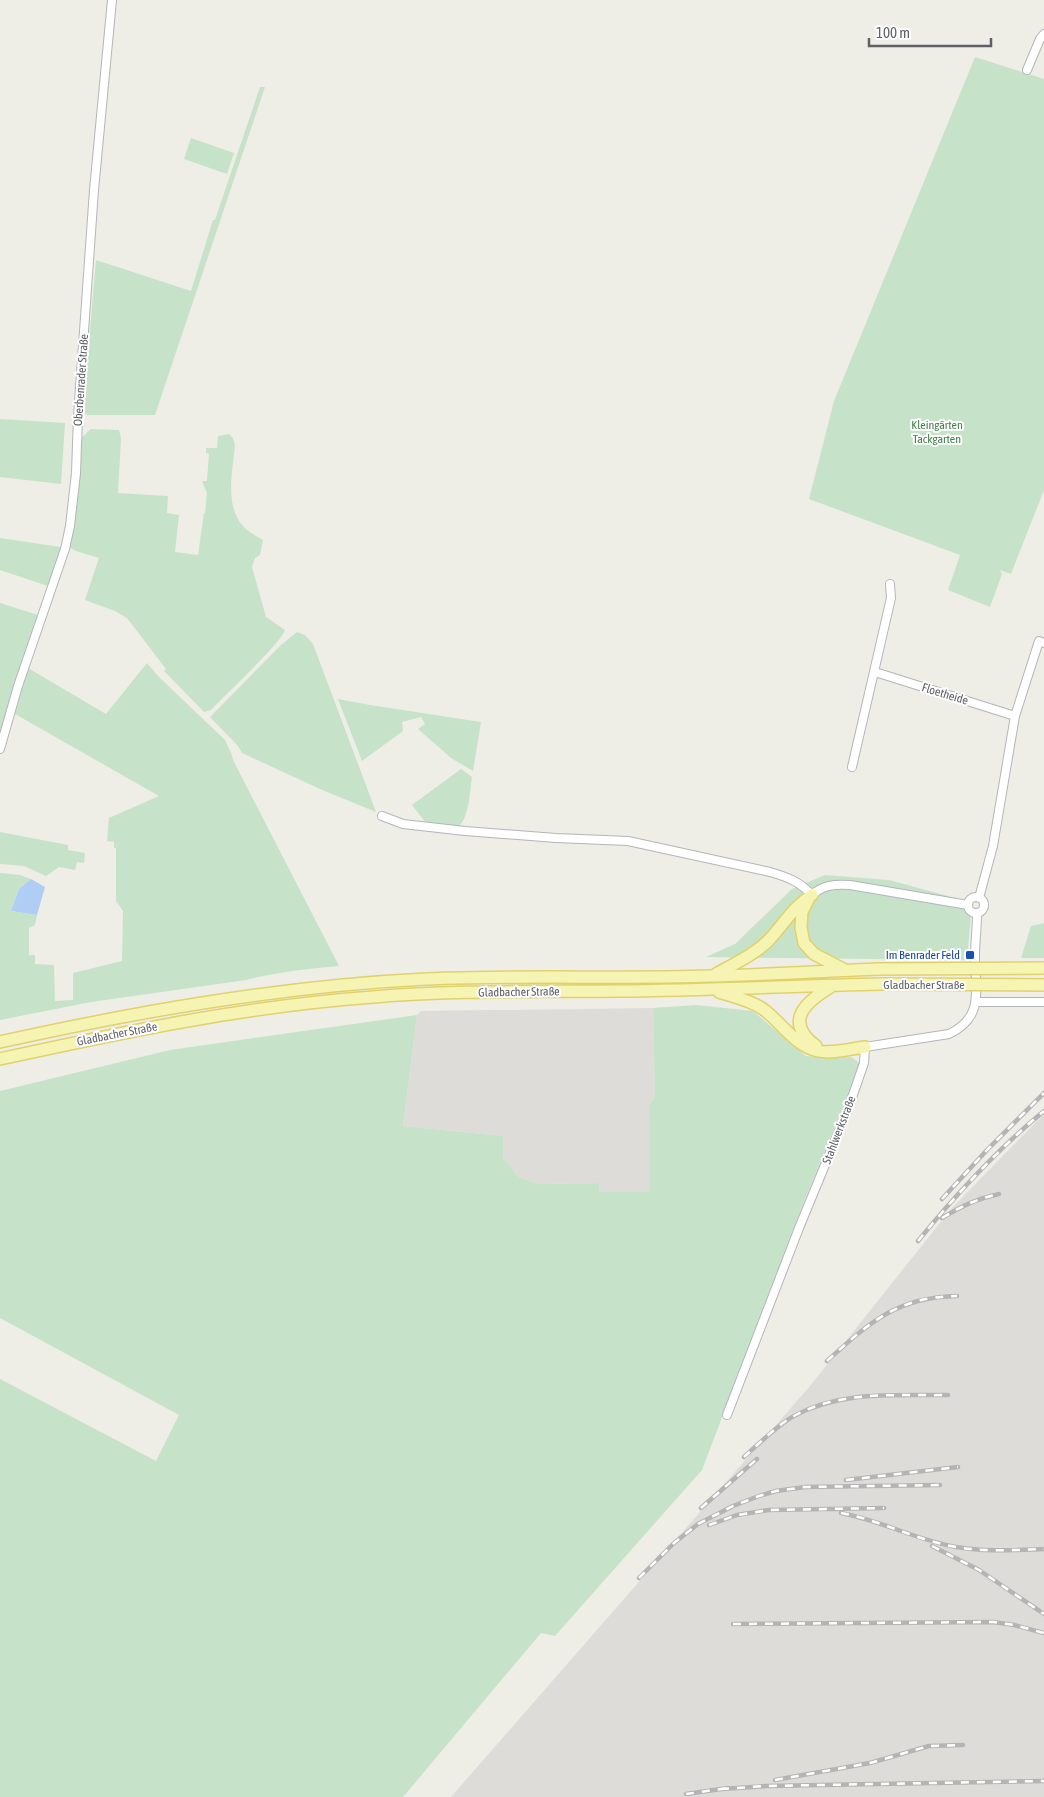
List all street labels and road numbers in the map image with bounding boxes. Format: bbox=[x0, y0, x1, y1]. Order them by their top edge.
street label: Oberbenrader Straße bbox=[71, 333, 91, 427]
street label: Floetheide bbox=[920, 680, 970, 708]
street label: Gladbacher Straße bbox=[883, 978, 965, 992]
street label: Gladbacher Straße bbox=[478, 984, 560, 1000]
street label: Gladbacher Straße bbox=[76, 1019, 158, 1049]
street label: Stahlwerkstraße bbox=[820, 1094, 858, 1166]

